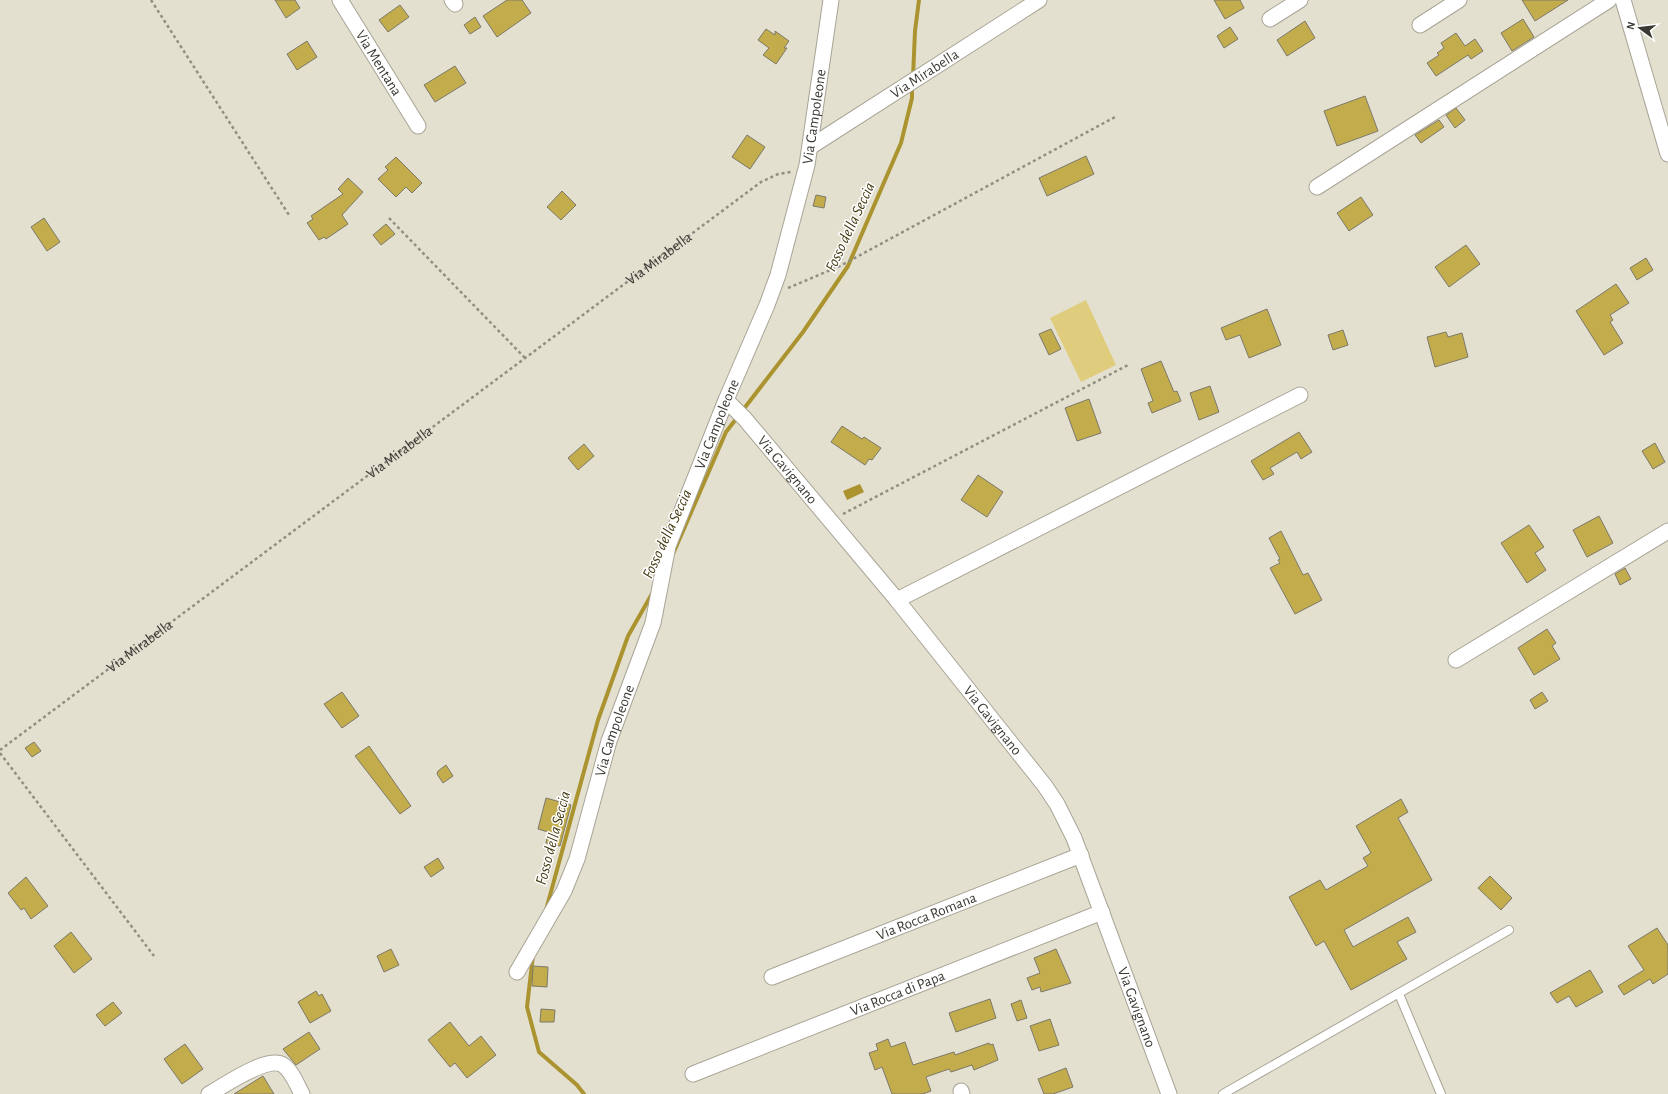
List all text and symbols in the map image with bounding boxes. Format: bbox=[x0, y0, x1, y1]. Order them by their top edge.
north arrow bbox=[1620, 8, 1660, 48]
text: N bbox=[1625, 20, 1637, 31]
street label: Via Mentana bbox=[353, 28, 405, 98]
street label: Via Mirabella bbox=[888, 46, 961, 101]
street label: Via Campoleone bbox=[800, 68, 828, 165]
water label: Fosso della Seccia bbox=[822, 180, 878, 274]
street label: Via Mirabella bbox=[623, 229, 694, 288]
street label: Via Campoleone bbox=[692, 377, 742, 471]
street label: Via Mirabella bbox=[363, 423, 435, 481]
street label: Via Gavignano bbox=[755, 433, 820, 507]
water label: Fosso della Seccia bbox=[639, 487, 695, 581]
street label: Via Mirabella bbox=[104, 617, 175, 675]
street label: Via Campoleone bbox=[592, 683, 637, 778]
street label: Via Gavignano bbox=[961, 683, 1025, 758]
water label: Fosso della Seccia bbox=[533, 789, 573, 887]
street label: Via Rocca Romana bbox=[874, 890, 979, 942]
street label: Via Gavignano bbox=[1115, 965, 1158, 1049]
street label: Via Rocca di Papa bbox=[848, 968, 947, 1018]

